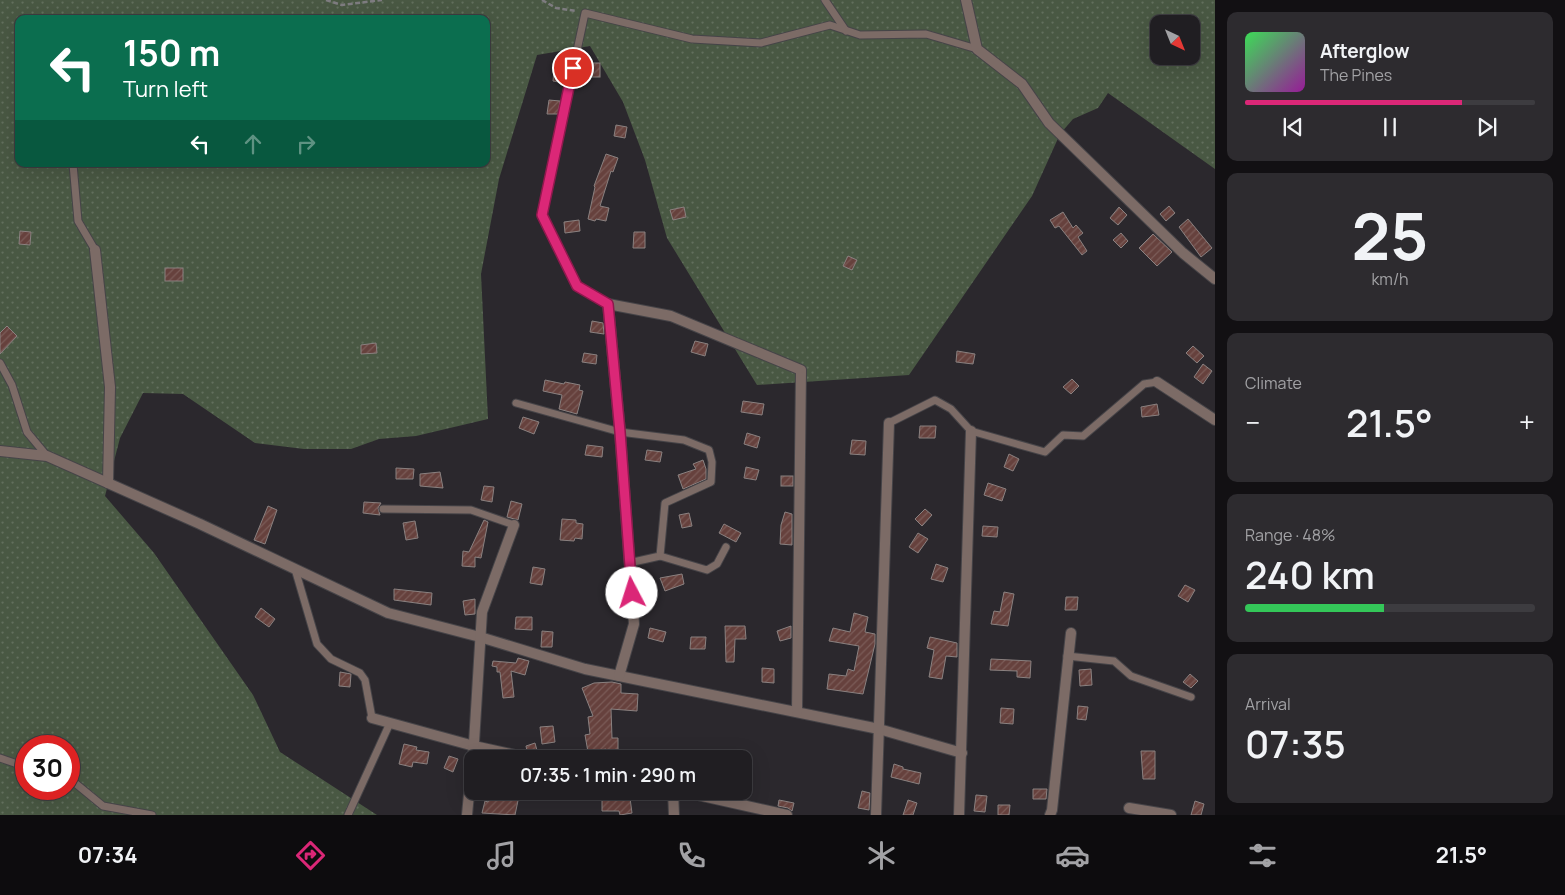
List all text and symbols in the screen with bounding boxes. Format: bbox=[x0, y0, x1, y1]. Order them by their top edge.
north arrow bbox=[1150, 15, 1200, 65]
map controls bbox=[1150, 15, 1200, 65]
text: 150 m bbox=[123, 29, 220, 77]
icon: left bbox=[40, 35, 105, 100]
text: Afterglow bbox=[1320, 38, 1409, 64]
pin bbox=[552, 47, 594, 89]
icon: arrive bbox=[559, 54, 587, 82]
text: The Pines bbox=[1320, 64, 1392, 86]
text: Turn left bbox=[123, 74, 208, 104]
icon: previous bbox=[1279, 113, 1307, 141]
icon: pause bbox=[1376, 113, 1404, 141]
icon: next bbox=[1473, 113, 1501, 141]
icon: left bbox=[186, 130, 214, 158]
icon: ahead bbox=[239, 130, 267, 158]
icon: right bbox=[292, 130, 320, 158]
text: 25 bbox=[1352, 191, 1428, 280]
text: km/h bbox=[1371, 268, 1409, 290]
text: Climate bbox=[1245, 372, 1302, 394]
text: 21.5° bbox=[1346, 396, 1433, 448]
text: − bbox=[1245, 403, 1260, 441]
text: + bbox=[1519, 403, 1535, 441]
text: Range · 48% bbox=[1245, 524, 1335, 546]
text: 240 km bbox=[1245, 548, 1375, 600]
position arrow bbox=[605, 566, 657, 618]
text: Arrival bbox=[1245, 693, 1291, 715]
text: 07:35 bbox=[1245, 717, 1346, 769]
speed limit sign: 30 bbox=[15, 735, 80, 800]
text: 07:35 · 1 min · 290 m bbox=[520, 762, 696, 788]
icon: directions bbox=[293, 838, 328, 873]
icon: music bbox=[484, 838, 519, 873]
icon: phone bbox=[674, 838, 709, 873]
icon: climate bbox=[864, 838, 899, 873]
icon: car bbox=[1055, 838, 1090, 873]
icon: filters bbox=[1245, 838, 1280, 873]
text: 07:34 bbox=[78, 840, 138, 870]
text: 21.5° bbox=[1436, 840, 1487, 870]

